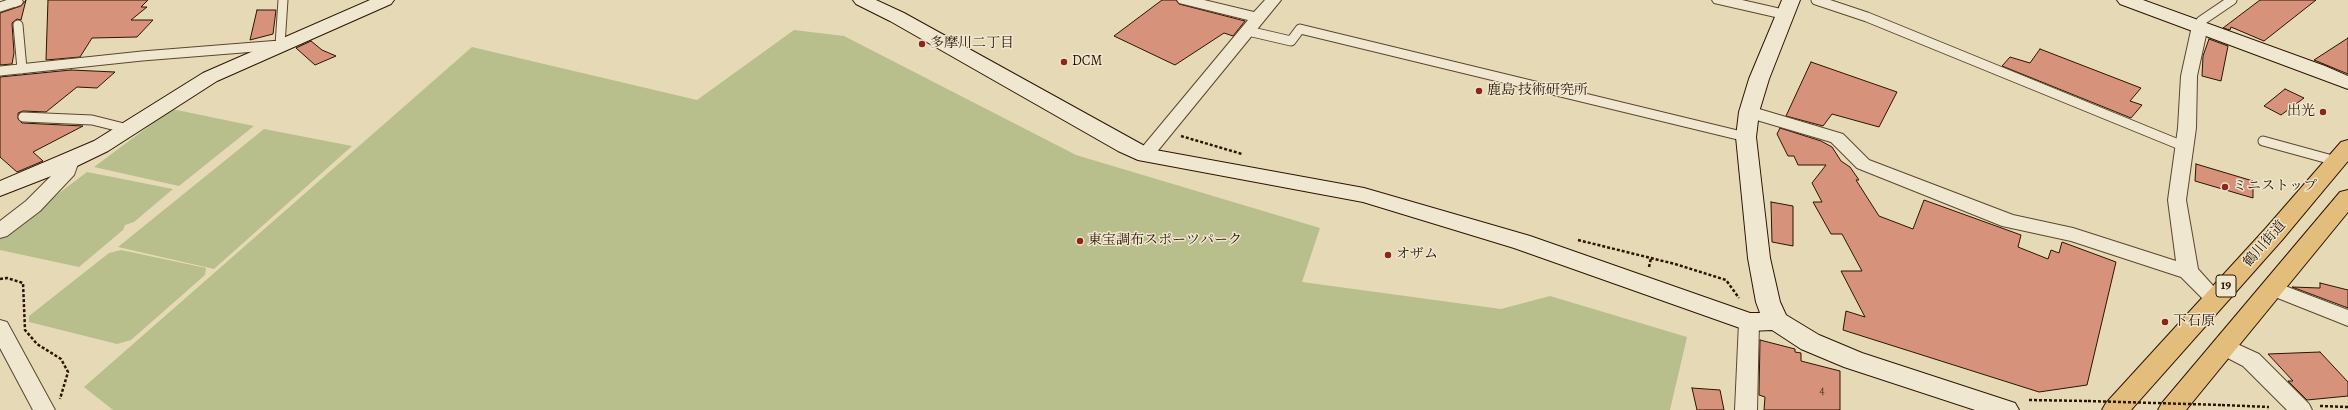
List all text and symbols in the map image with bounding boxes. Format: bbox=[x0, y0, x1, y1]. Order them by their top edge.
place label: 多摩川二丁目 bbox=[930, 36, 1014, 52]
marker: 多摩川二丁目 bbox=[917, 39, 927, 49]
place label: DCM bbox=[1072, 54, 1102, 70]
marker: DCM bbox=[1059, 57, 1069, 67]
place label: 鹿島 技術研究所 bbox=[1487, 83, 1588, 99]
marker: 鹿島 技術研究所 bbox=[1474, 86, 1484, 96]
place label: 出光 bbox=[2287, 104, 2315, 120]
marker: 出光 bbox=[2318, 107, 2328, 117]
place label: ミニストップ bbox=[2233, 179, 2317, 195]
marker: ミニストップ bbox=[2220, 182, 2230, 192]
street label: 鶴川街道 bbox=[2240, 217, 2290, 271]
place label: 東宝調布スポーツパーク bbox=[1088, 233, 1242, 249]
marker: 東宝調布スポーツパーク bbox=[1075, 236, 1085, 246]
place label: オザム bbox=[1396, 247, 1438, 263]
marker: オザム bbox=[1383, 250, 1393, 260]
road number: 19 bbox=[2216, 275, 2236, 297]
place label: 下石原 bbox=[2173, 314, 2215, 330]
marker: 下石原 bbox=[2160, 317, 2170, 327]
house number: 4 bbox=[1819, 384, 1825, 398]

